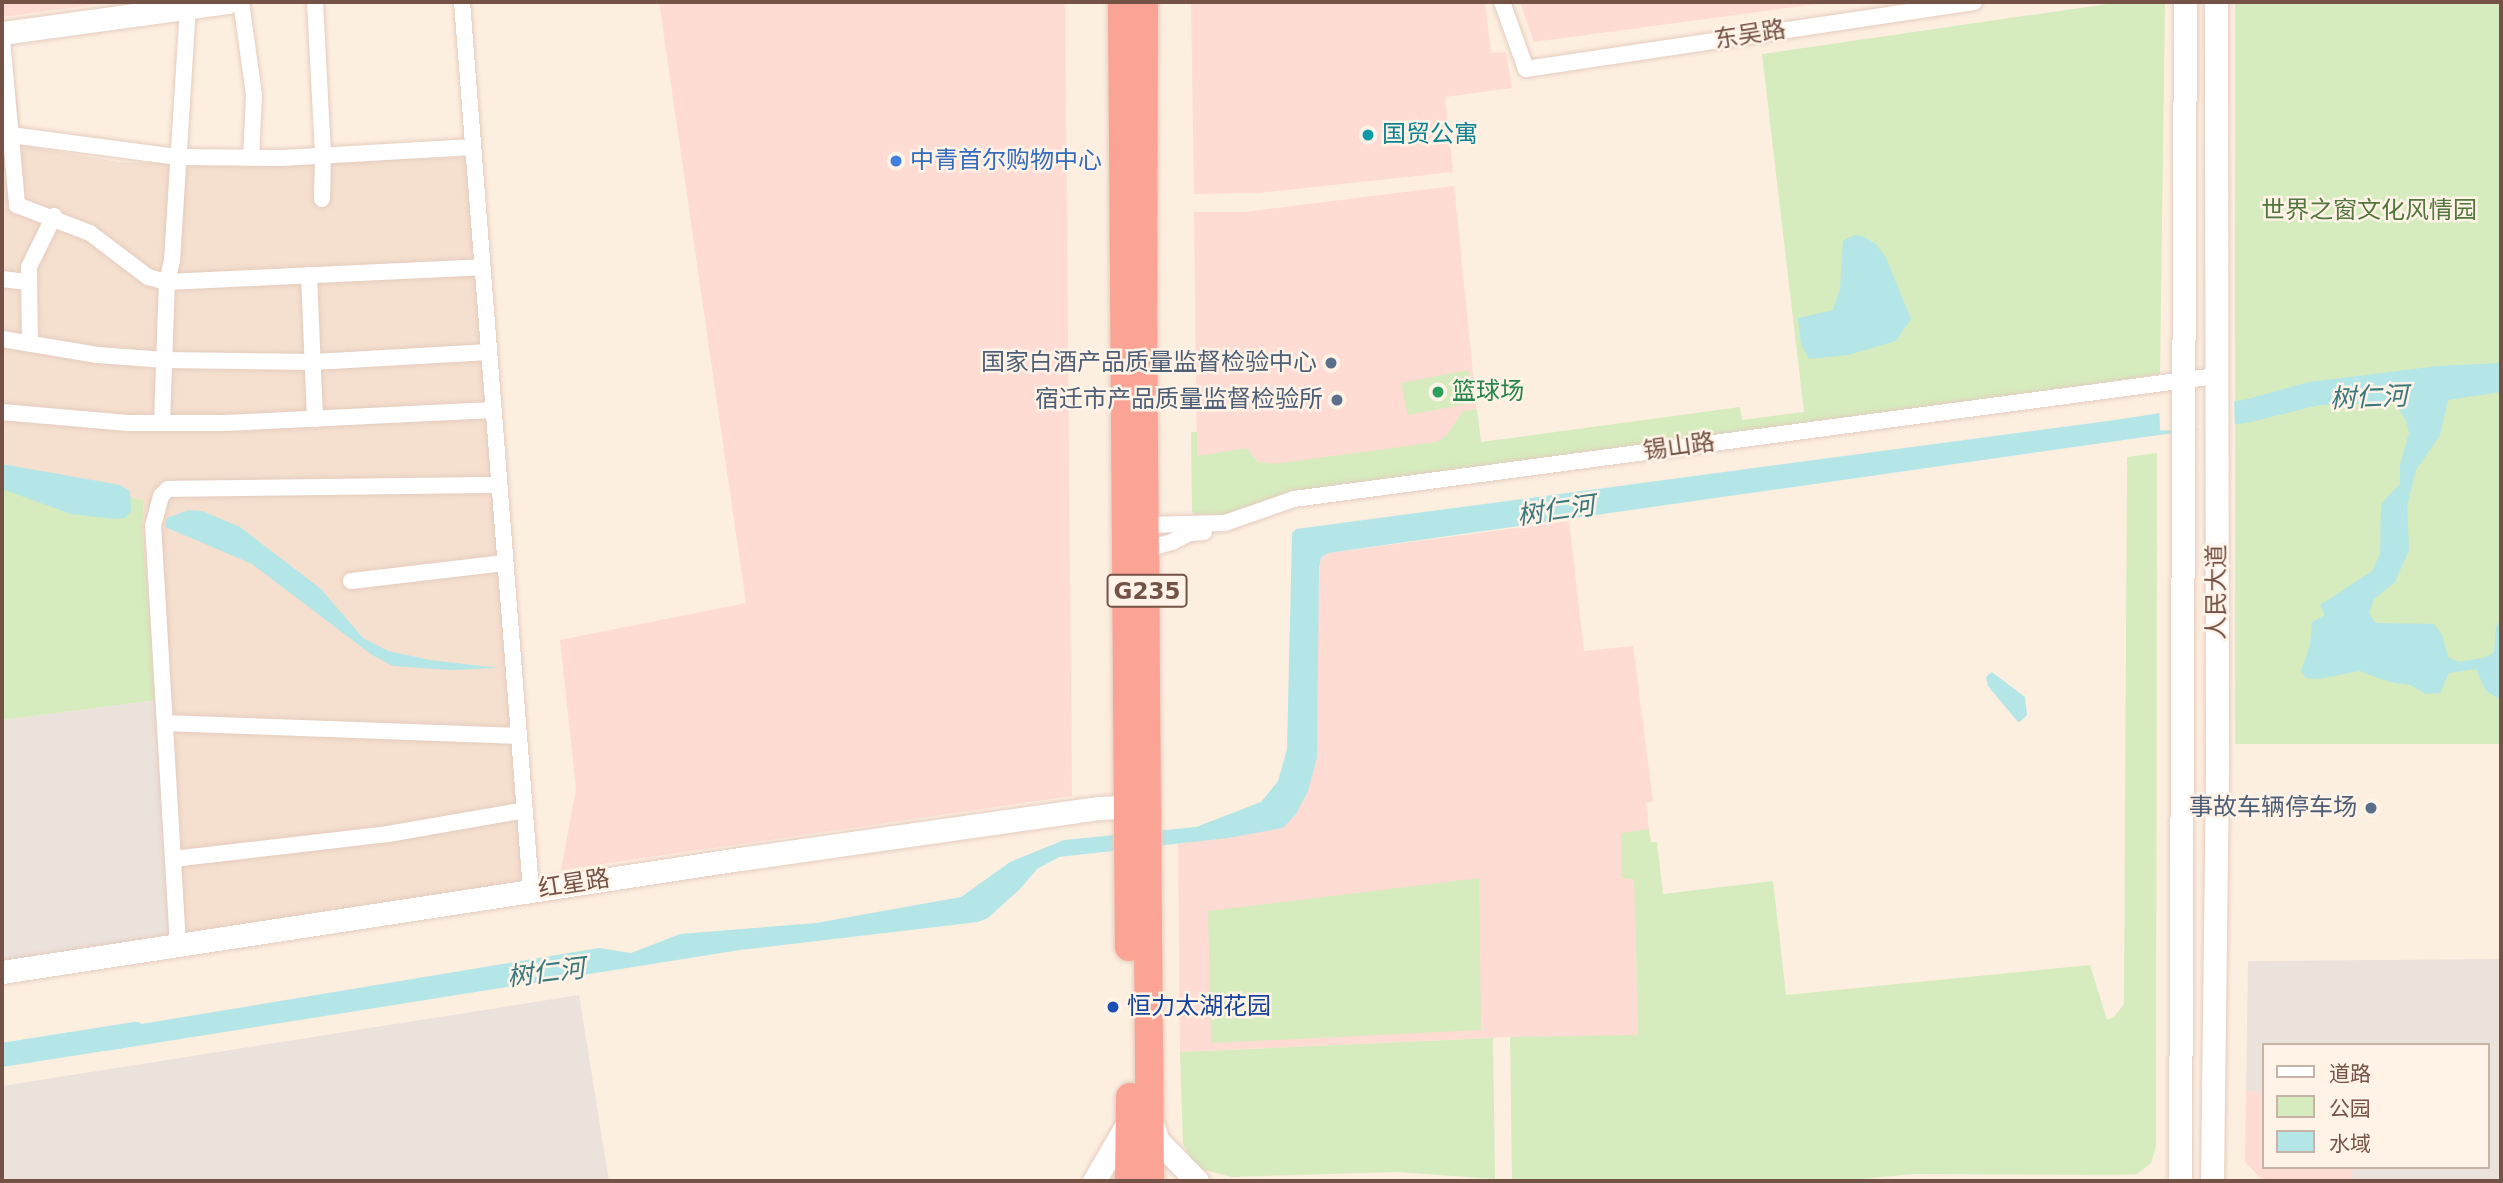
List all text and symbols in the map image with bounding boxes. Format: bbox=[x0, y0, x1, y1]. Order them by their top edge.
street label: 东吴路 bbox=[1712, 15, 1788, 55]
place label: 国贸公寓 bbox=[1382, 121, 1478, 149]
marker: 国贸公寓 bbox=[1360, 127, 1376, 143]
place label: 中青首尔购物中心 bbox=[910, 147, 1102, 175]
marker: 中青首尔购物中心 bbox=[888, 153, 904, 169]
park label: 世界之窗文化风情园 bbox=[2261, 197, 2477, 225]
place label: 国家白酒产品质量监督检验中心 bbox=[981, 349, 1317, 377]
marker: 国家白酒产品质量监督检验中心 bbox=[1323, 355, 1339, 371]
place label: 篮球场 bbox=[1452, 378, 1524, 406]
water label: 树仁河 bbox=[2329, 381, 2409, 415]
marker: 篮球场 bbox=[1430, 384, 1446, 400]
place label: 宿迁市产品质量监督检验所 bbox=[1035, 386, 1323, 414]
marker: 宿迁市产品质量监督检验所 bbox=[1329, 392, 1345, 408]
street label: 锡山路 bbox=[1641, 428, 1717, 466]
water label: 树仁河 bbox=[1515, 490, 1597, 532]
street label: 人民大道 bbox=[2203, 544, 2231, 640]
road number: G235 bbox=[1105, 572, 1189, 610]
place label: 事故车辆停车场 bbox=[2189, 794, 2357, 822]
marker: 事故车辆停车场 bbox=[2363, 800, 2379, 816]
street label: 红星路 bbox=[536, 864, 612, 904]
water label: 树仁河 bbox=[505, 953, 587, 993]
place label: 恒力太湖花园 bbox=[1127, 993, 1271, 1021]
marker: 恒力太湖花园 bbox=[1105, 999, 1121, 1015]
legend bbox=[2262, 1043, 2489, 1169]
text: 道路 bbox=[2329, 1062, 2371, 1086]
text: 公园 bbox=[2329, 1097, 2371, 1121]
text: 水域 bbox=[2329, 1132, 2371, 1156]

